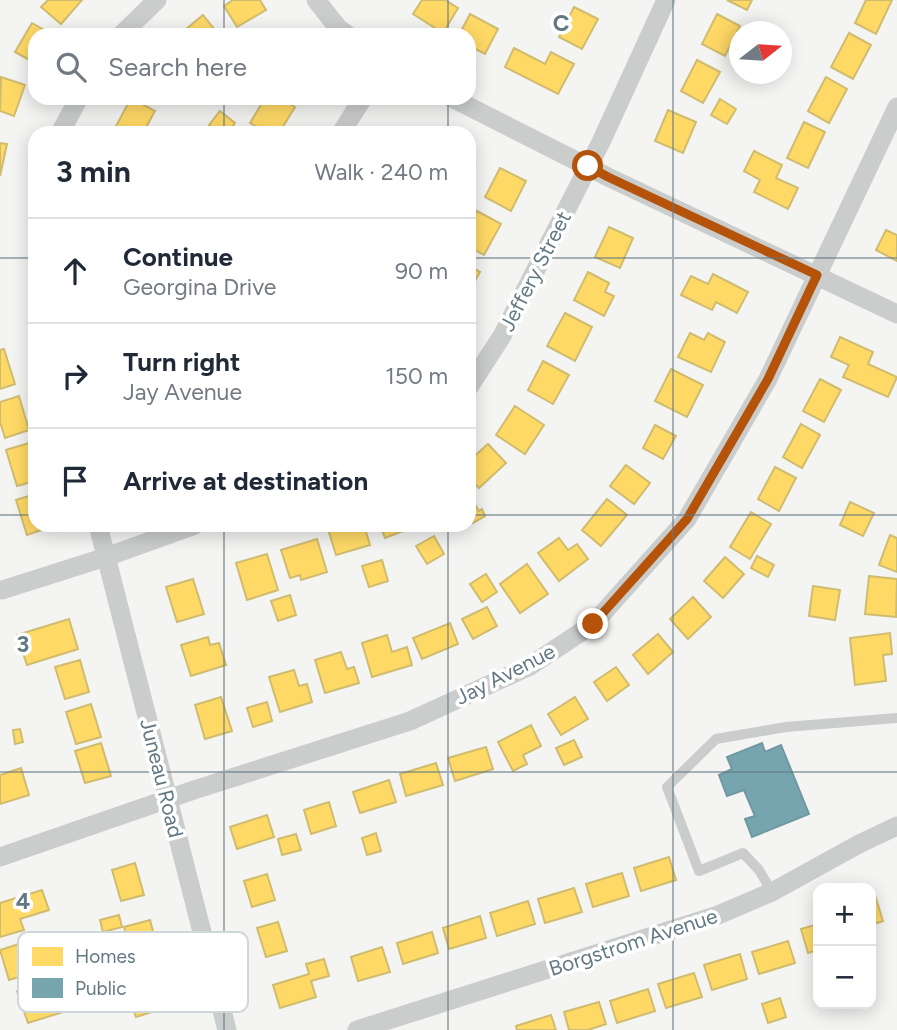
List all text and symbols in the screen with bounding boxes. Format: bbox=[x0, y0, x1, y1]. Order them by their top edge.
text: C bbox=[553, 9, 570, 37]
north arrow bbox=[729, 21, 792, 84]
search box bbox=[28, 28, 476, 105]
icon: search bbox=[52, 48, 90, 86]
text: Search here bbox=[108, 51, 247, 83]
route start bbox=[572, 150, 603, 181]
text: 3 min bbox=[56, 153, 131, 190]
text: Walk · 240 m bbox=[315, 158, 448, 186]
street label: Jeffery Street bbox=[494, 207, 576, 335]
text: Continue bbox=[123, 241, 233, 273]
icon: ahead bbox=[56, 252, 94, 290]
text: 90 m bbox=[395, 257, 448, 285]
text: Georgina Drive bbox=[123, 273, 276, 301]
text: Turn right bbox=[123, 346, 240, 378]
icon: right bbox=[56, 357, 94, 395]
text: 150 m bbox=[385, 362, 448, 390]
text: Jay Avenue bbox=[123, 378, 242, 406]
icon: arrive bbox=[56, 462, 94, 500]
text: Arrive at destination bbox=[123, 465, 368, 497]
route end bbox=[577, 608, 608, 639]
text: 3 bbox=[17, 630, 29, 658]
street label: Jay Avenue bbox=[451, 638, 559, 710]
street label: Juneau Road bbox=[135, 716, 189, 840]
map controls bbox=[813, 883, 876, 1009]
button: + bbox=[813, 883, 876, 946]
text: 4 bbox=[16, 887, 30, 915]
street label: Borgstrom Avenue bbox=[546, 903, 720, 981]
legend bbox=[18, 932, 248, 1012]
text: Homes bbox=[75, 945, 136, 968]
button: − bbox=[813, 946, 876, 1009]
text: Public bbox=[75, 977, 127, 1000]

